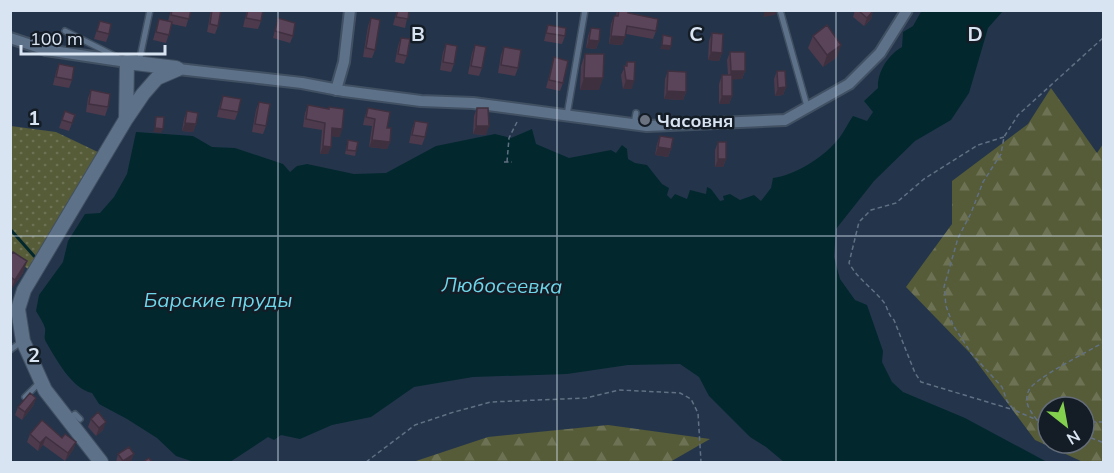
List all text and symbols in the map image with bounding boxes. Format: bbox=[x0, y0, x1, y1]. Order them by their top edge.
scale bar bbox=[21, 18, 165, 56]
text: B bbox=[411, 21, 425, 46]
text: C bbox=[689, 21, 703, 46]
text: D bbox=[967, 21, 983, 46]
text: 100 m bbox=[30, 27, 83, 50]
text: 1 bbox=[28, 105, 40, 130]
place label: Часовня bbox=[657, 109, 733, 132]
marker: Часовня bbox=[638, 113, 652, 127]
water label: Любосеевка bbox=[440, 271, 563, 299]
water label: Барские пруды bbox=[144, 287, 292, 312]
text: 2 bbox=[28, 342, 40, 367]
north arrow bbox=[1036, 395, 1096, 455]
text: N bbox=[1063, 426, 1084, 450]

